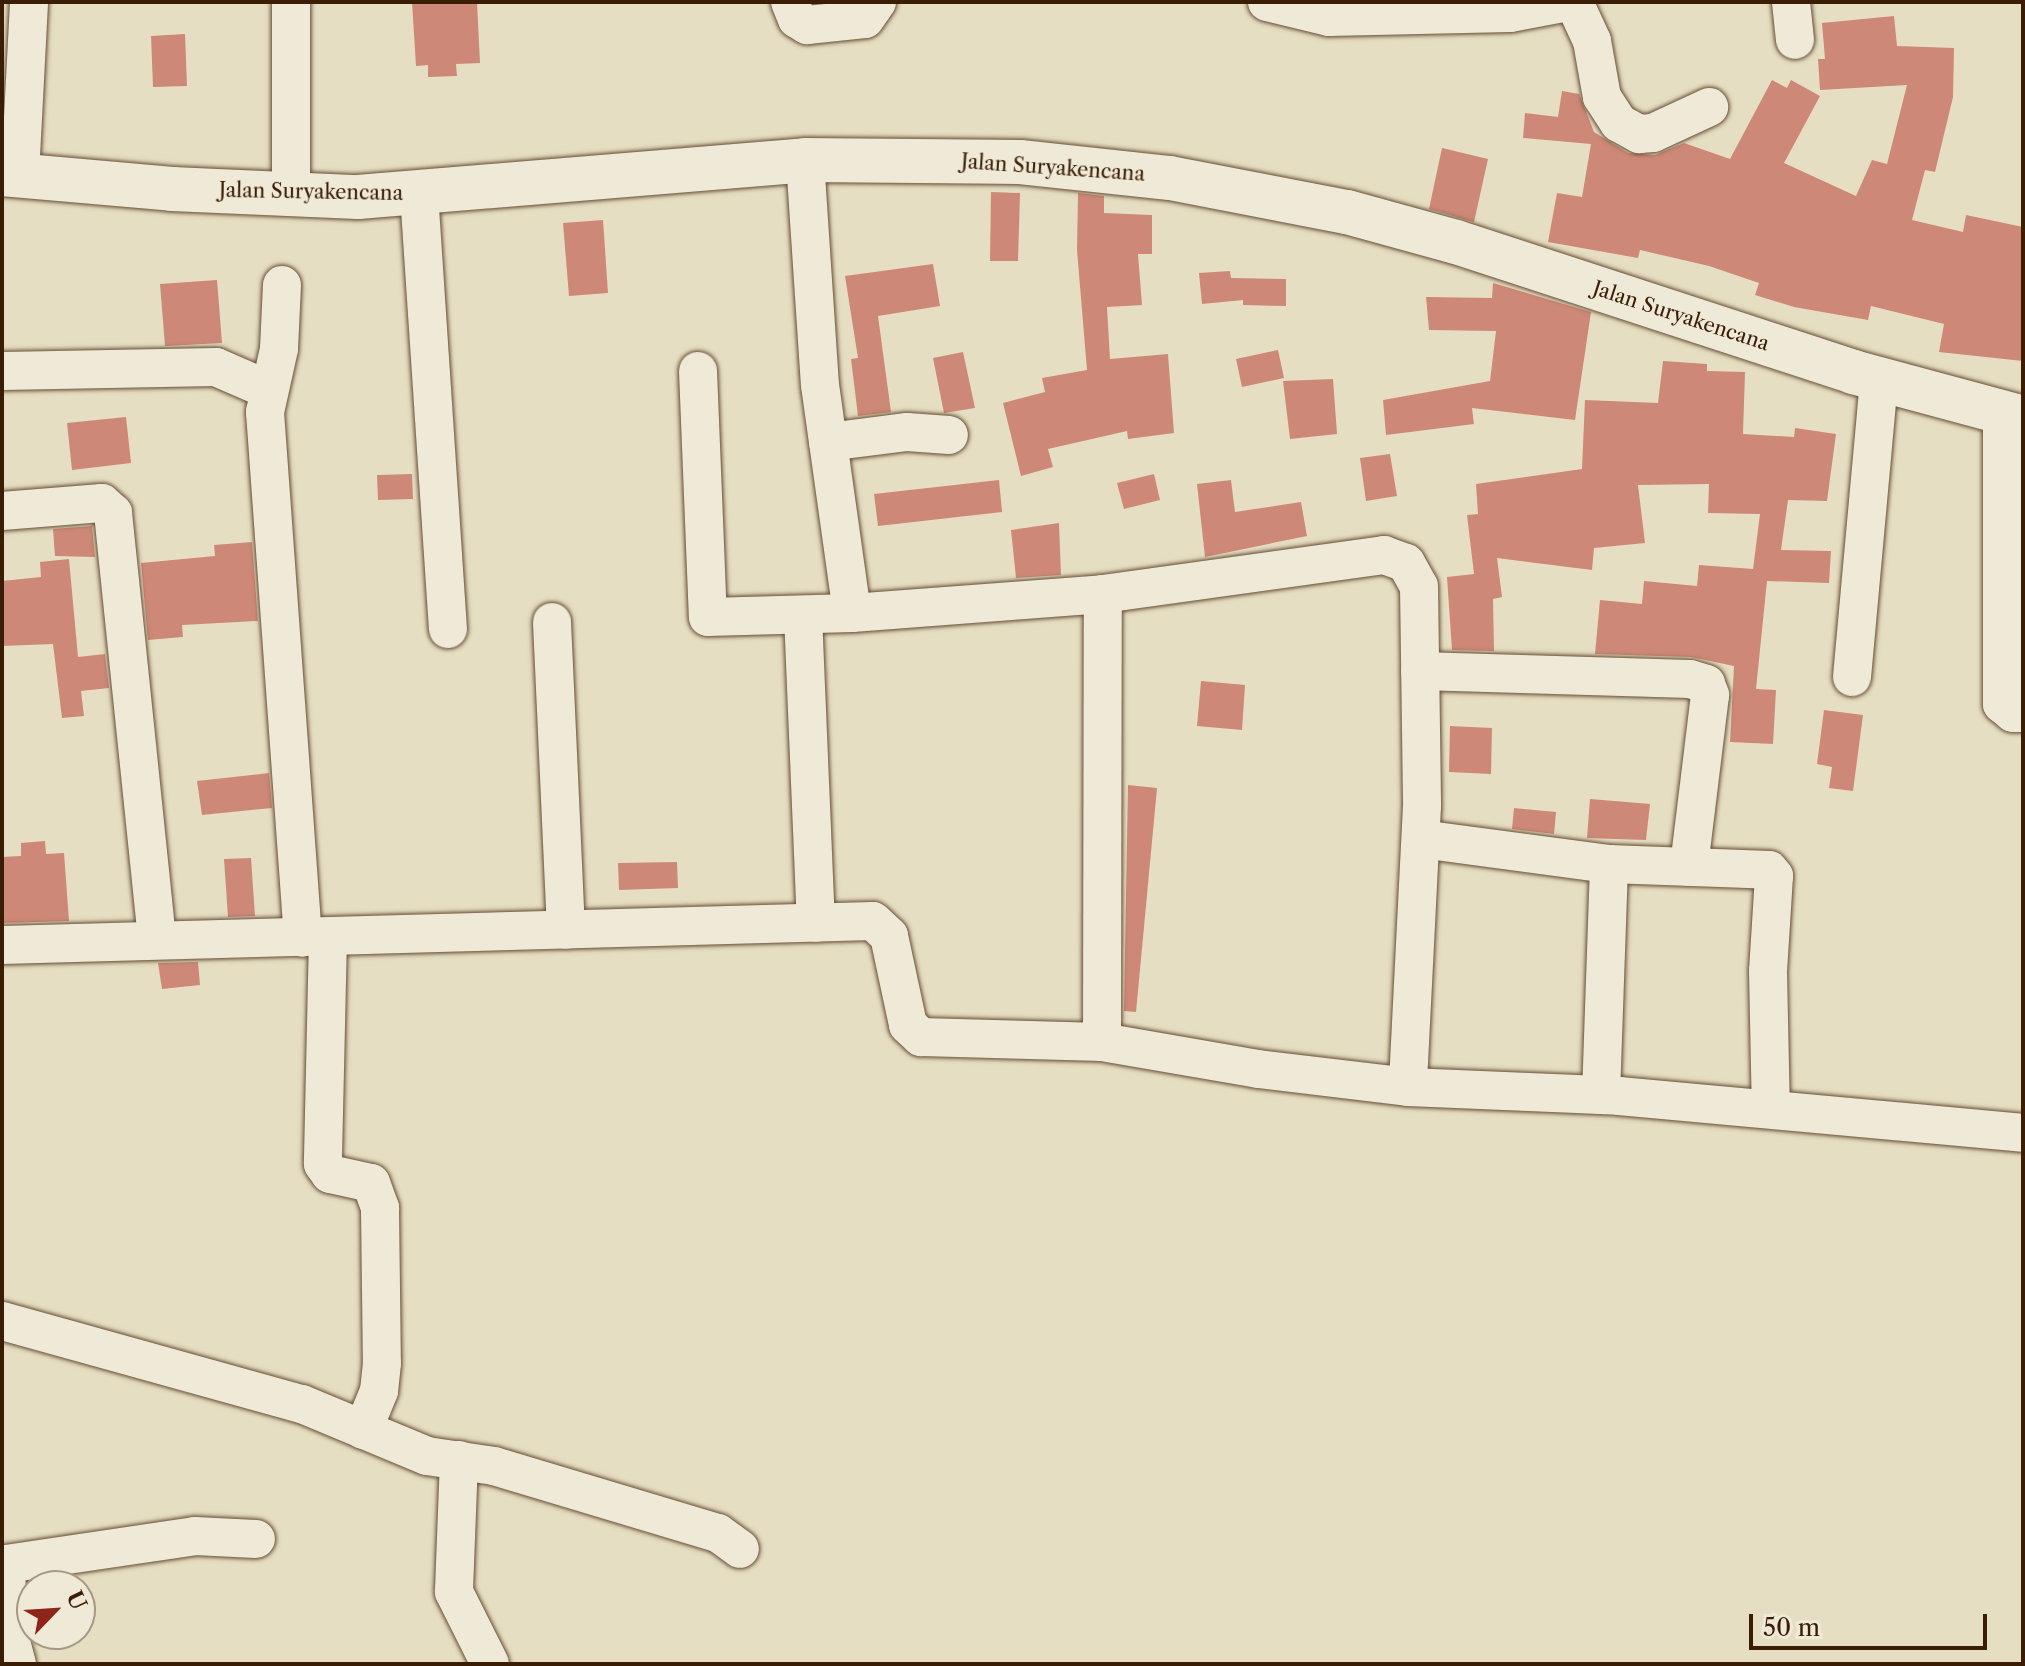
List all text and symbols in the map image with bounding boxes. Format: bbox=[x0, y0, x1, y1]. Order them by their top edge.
street label: Jalan Suryakencana bbox=[960, 150, 1146, 186]
street label: Jalan Suryakencana bbox=[219, 178, 403, 206]
street label: Jalan Suryakencana bbox=[1590, 276, 1772, 356]
north arrow bbox=[16, 1570, 96, 1650]
text: U bbox=[60, 1587, 92, 1614]
scale bar bbox=[1753, 1598, 1991, 1648]
text: 50 m bbox=[1763, 1613, 1820, 1642]

